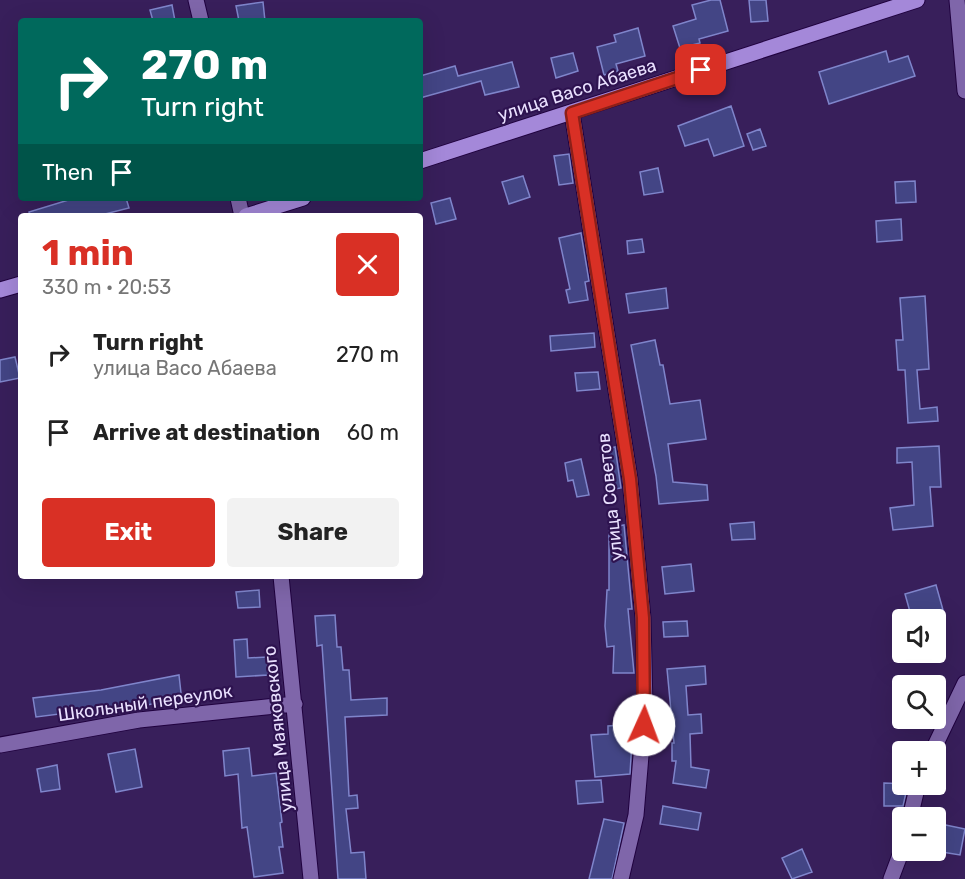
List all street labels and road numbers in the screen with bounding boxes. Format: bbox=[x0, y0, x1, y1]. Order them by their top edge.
street label: улица Васо Абаева bbox=[495, 54, 659, 126]
street label: улица Советов bbox=[592, 432, 628, 562]
street label: улица Маяковского bbox=[258, 645, 298, 813]
street label: Школьный переулок bbox=[56, 680, 234, 726]

